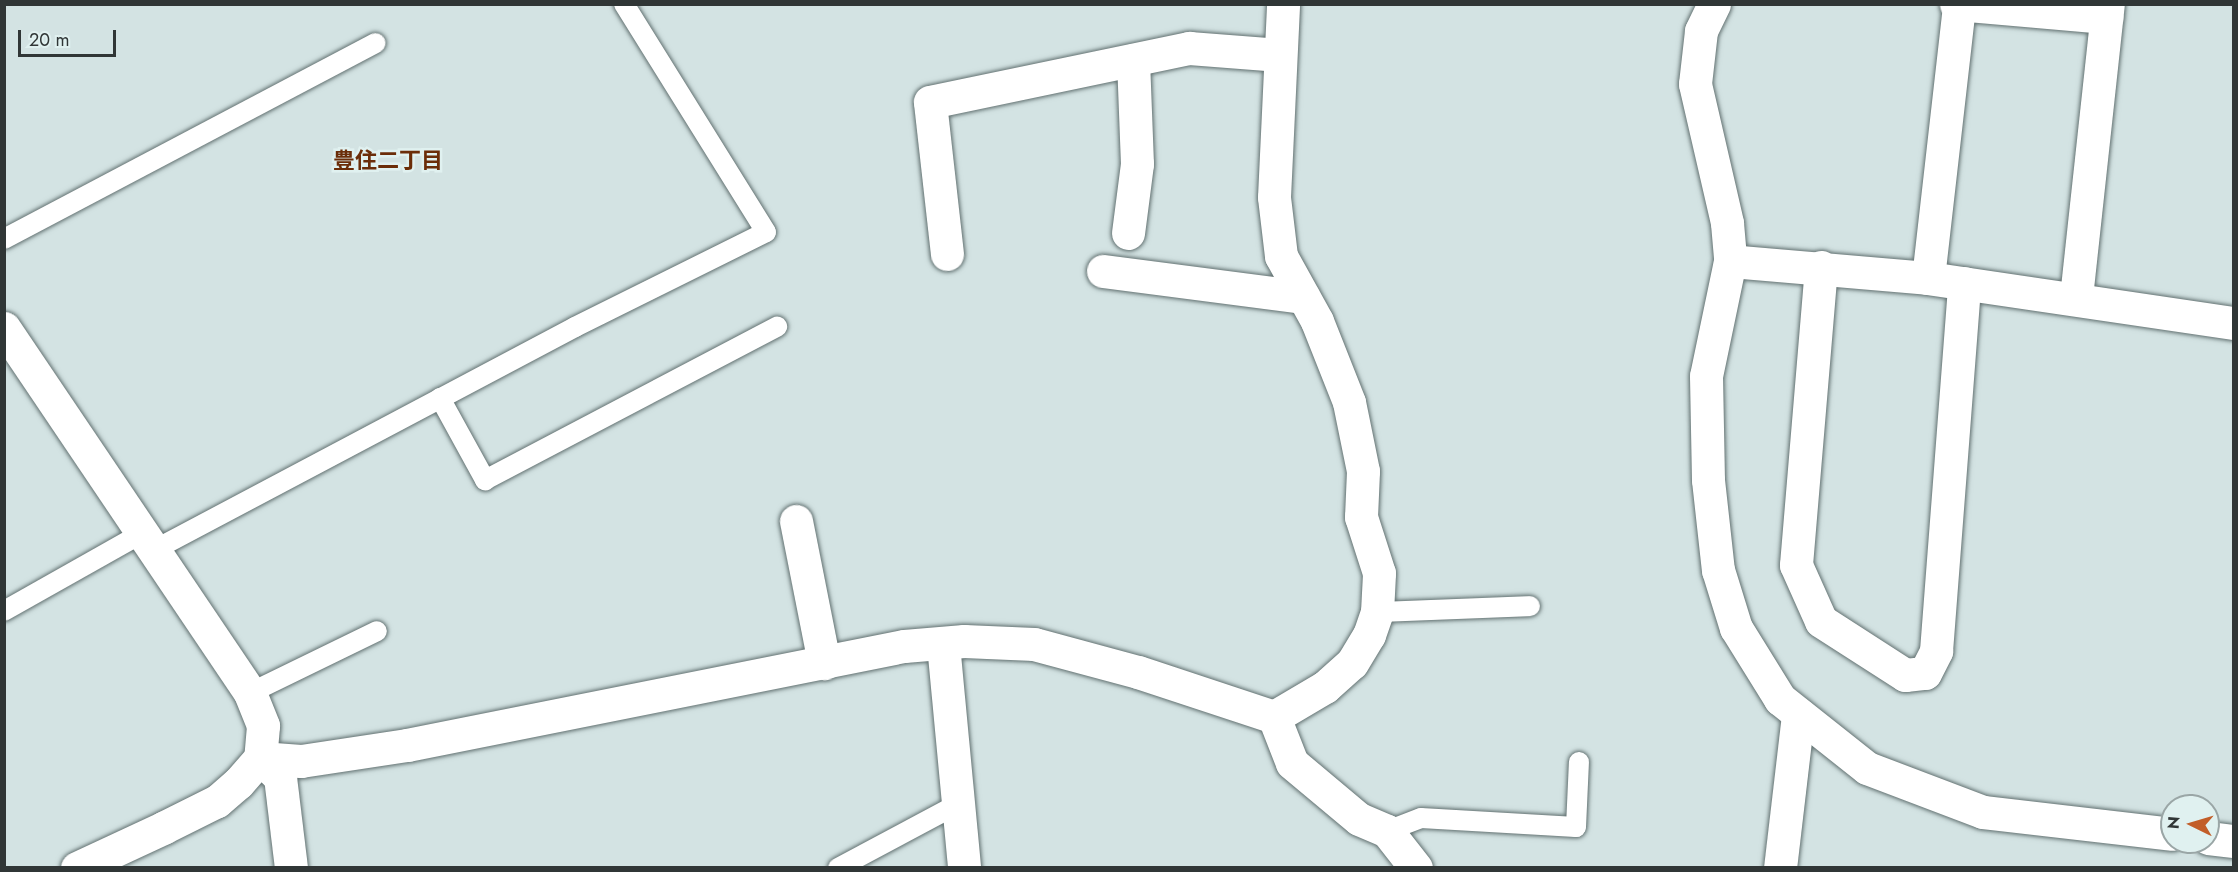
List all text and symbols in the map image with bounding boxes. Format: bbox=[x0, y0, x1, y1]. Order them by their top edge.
scale bar bbox=[21, 18, 118, 56]
text: 20 m bbox=[29, 27, 69, 53]
district label: 豊住二丁目 bbox=[333, 148, 443, 174]
north arrow bbox=[2160, 794, 2220, 854]
text: N bbox=[2162, 815, 2186, 830]

